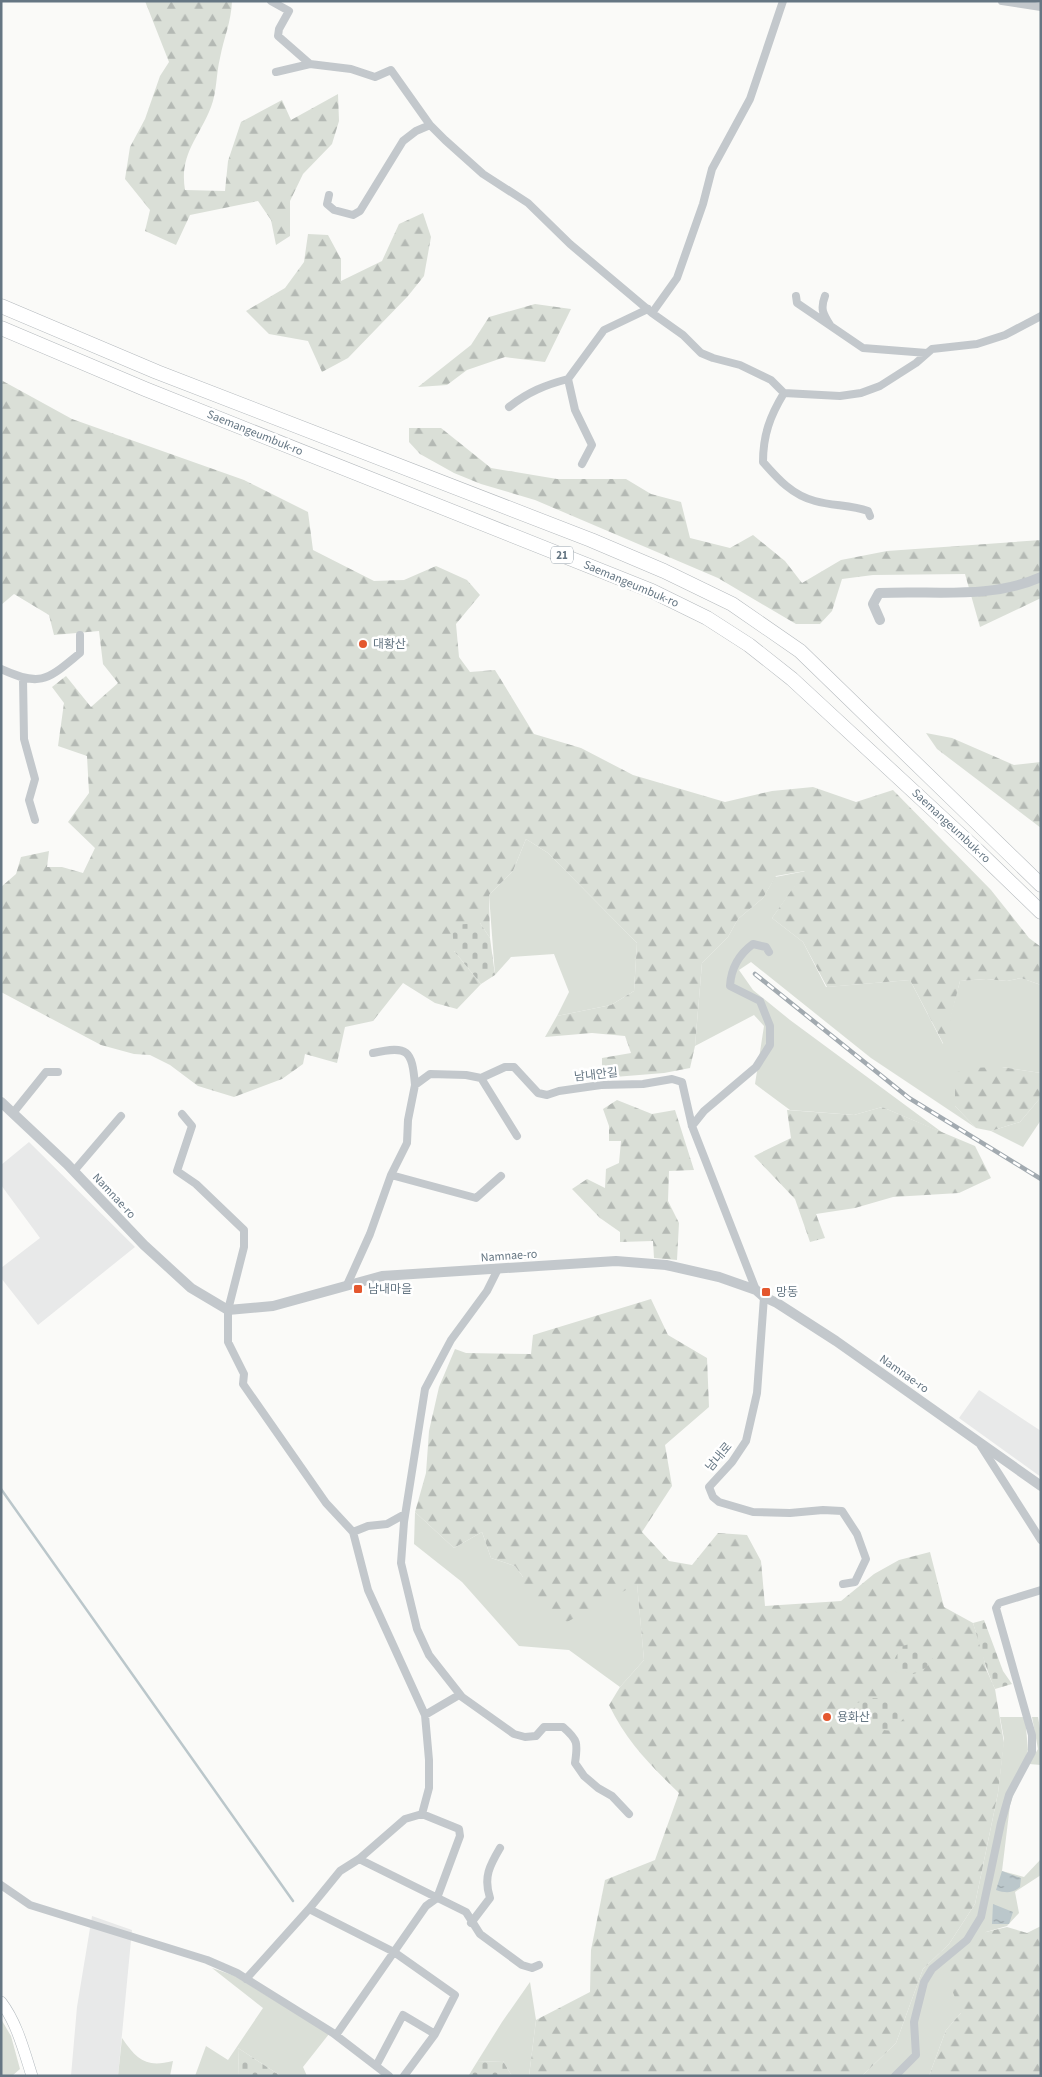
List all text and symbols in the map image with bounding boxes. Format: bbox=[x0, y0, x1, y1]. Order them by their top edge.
street label: Saemangeumbuk-ro bbox=[204, 406, 306, 460]
road number: 21 bbox=[551, 546, 573, 564]
street label: Saemangeumbuk-ro bbox=[581, 556, 681, 612]
place label: 대황산 bbox=[373, 636, 406, 653]
marker: 대황산 bbox=[357, 638, 369, 650]
street label: Saemangeumbuk-ro bbox=[908, 785, 994, 867]
street label: 남내안길 bbox=[573, 1064, 619, 1086]
street label: Namnae-ro bbox=[88, 1169, 140, 1223]
street label: Namnae-ro bbox=[480, 1246, 538, 1266]
place label: 남내마을 bbox=[368, 1281, 412, 1298]
marker: 남내마을 bbox=[352, 1283, 364, 1295]
place label: 망동 bbox=[776, 1284, 798, 1301]
marker: 망동 bbox=[760, 1286, 772, 1298]
street label: Namnae-ro bbox=[876, 1351, 932, 1397]
street label: 남내로 bbox=[702, 1439, 736, 1475]
place label: 용화산 bbox=[837, 1709, 870, 1726]
marker: 용화산 bbox=[821, 1711, 833, 1723]

